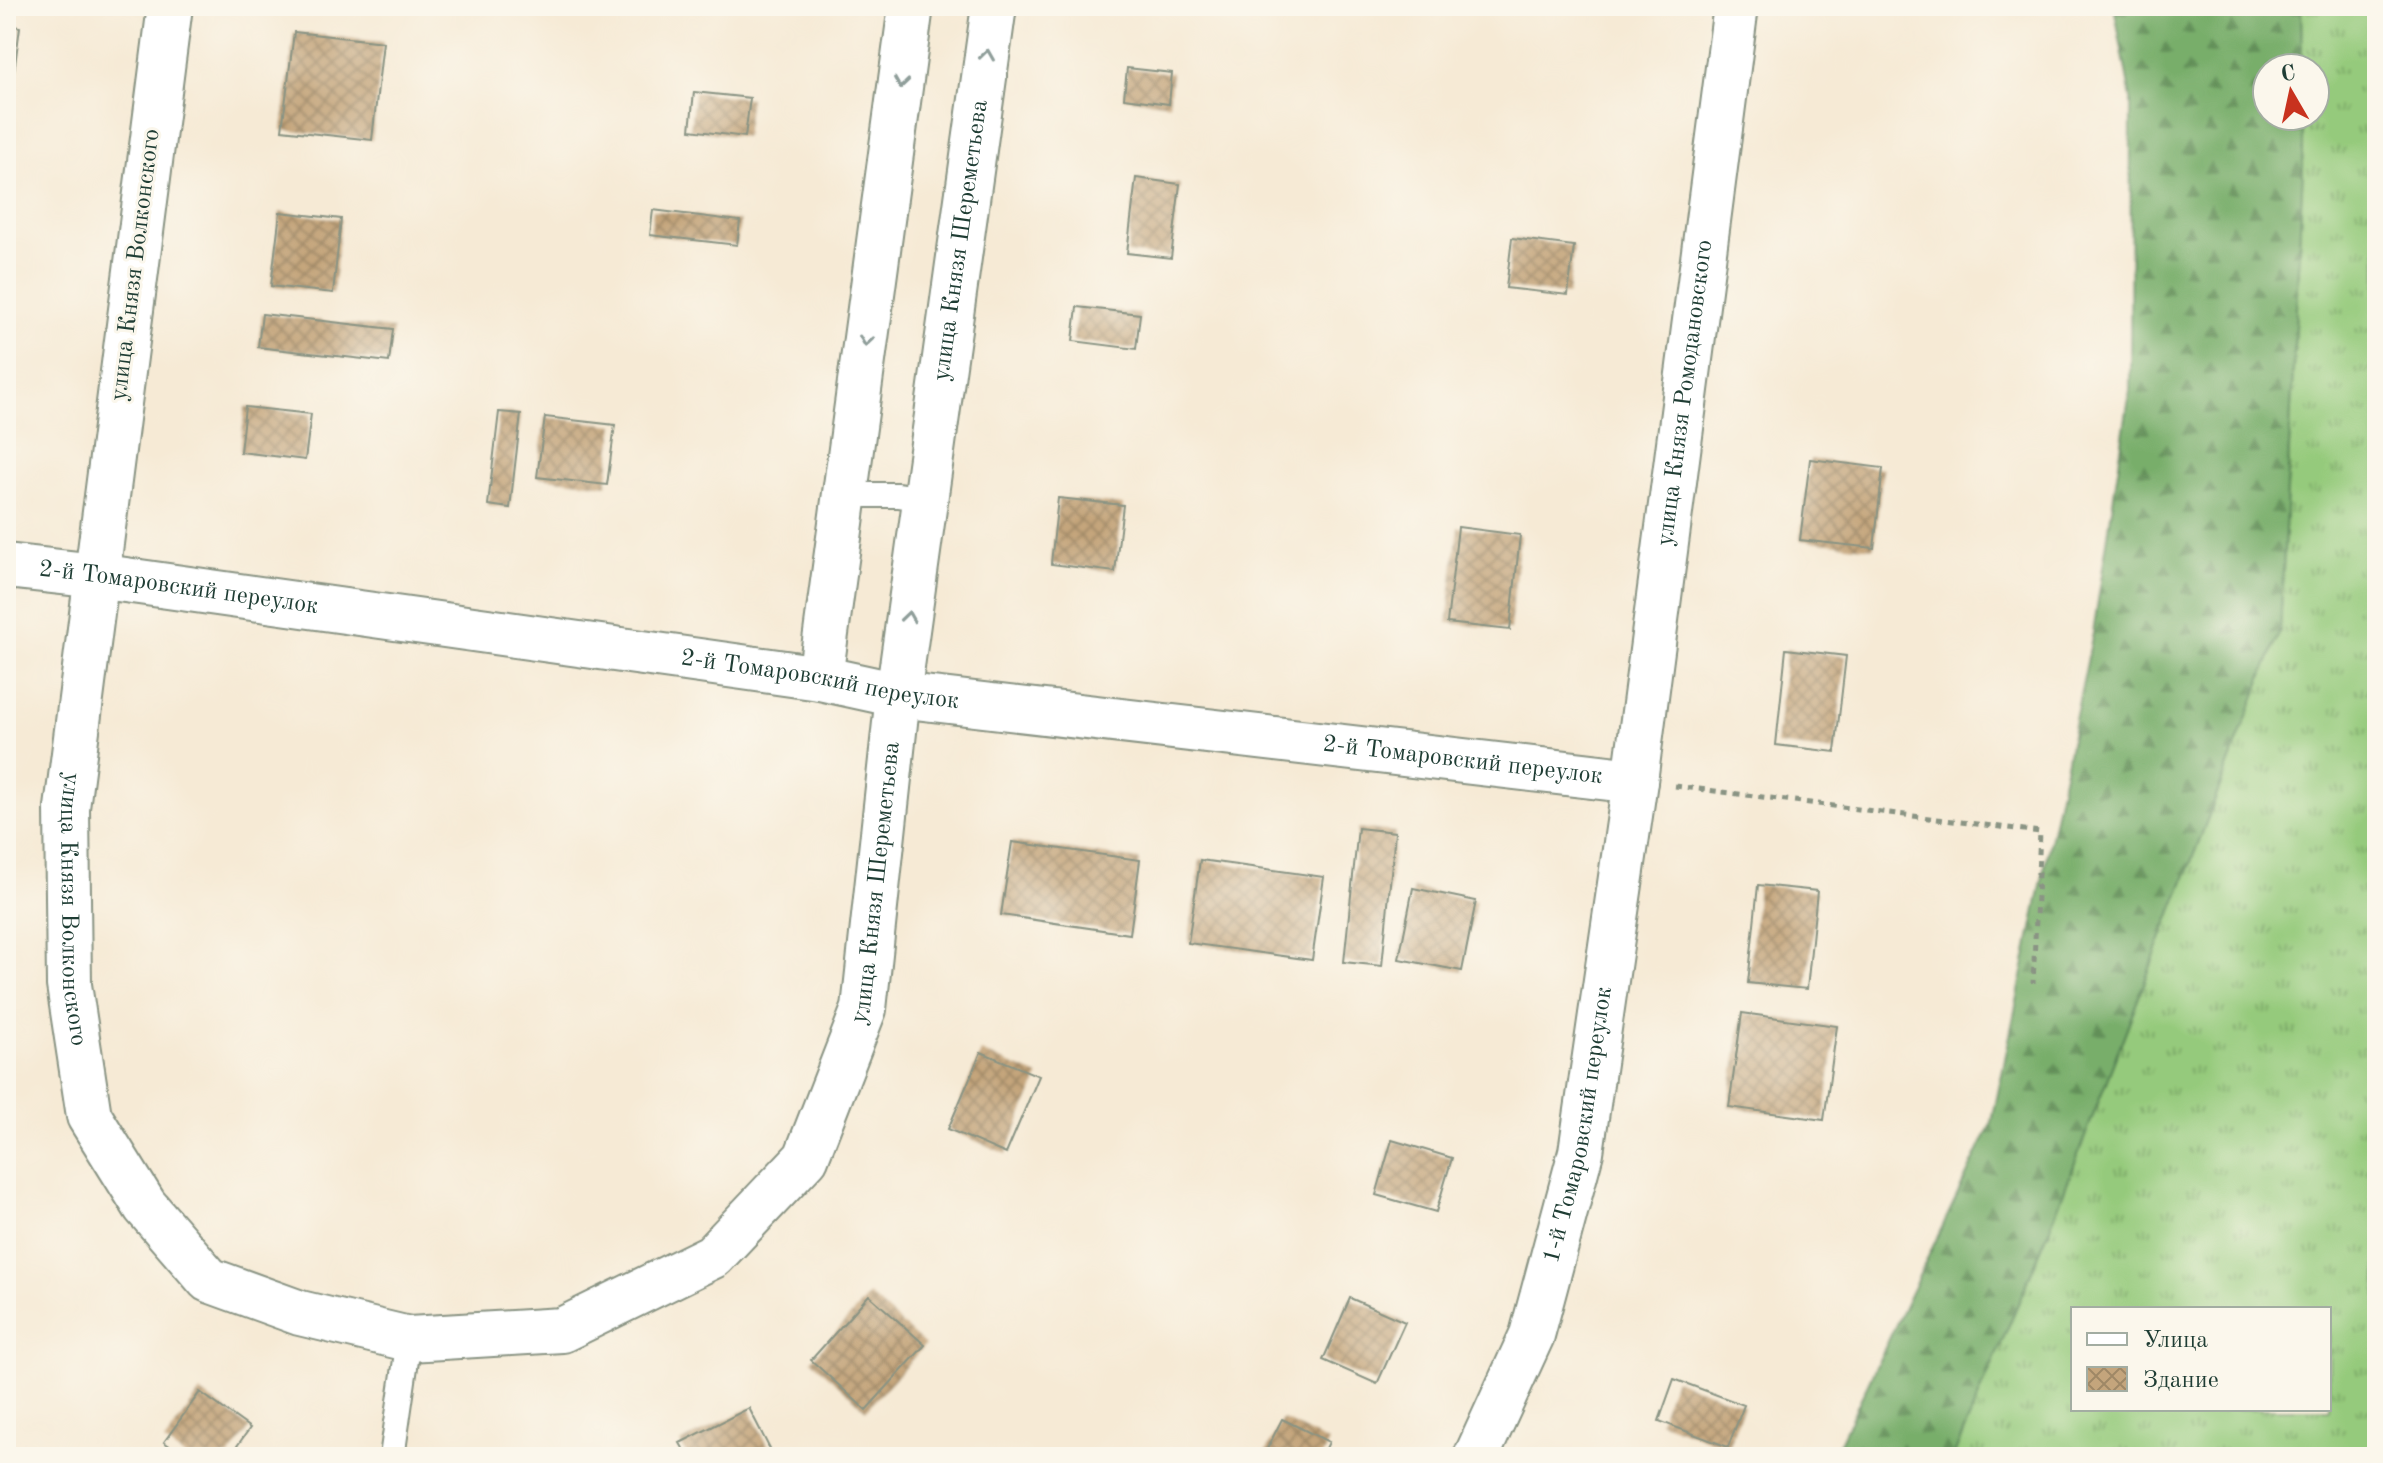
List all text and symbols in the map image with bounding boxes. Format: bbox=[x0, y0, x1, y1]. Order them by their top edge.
one-way arrow bbox=[978, 48, 995, 62]
north arrow bbox=[2251, 52, 2331, 132]
text: С bbox=[2279, 62, 2297, 86]
one-way arrow bbox=[893, 76, 910, 90]
street label: улица Князя Шереметьева bbox=[930, 98, 993, 383]
street label: улица Князя Волконского bbox=[107, 128, 165, 402]
street label: улица Князя Ромодановского bbox=[1654, 238, 1717, 547]
one-way arrow bbox=[858, 334, 875, 348]
street label: 2-й Томаровский переулок bbox=[38, 558, 320, 619]
one-way arrow bbox=[899, 610, 916, 624]
street label: 2-й Томаровский переулок bbox=[679, 646, 960, 714]
street label: 2-й Томаровский переулок bbox=[1321, 733, 1604, 789]
street label: улица Князя Шереметьева bbox=[847, 740, 905, 1027]
street label: улица Князя Волконского bbox=[55, 771, 90, 1048]
street label: 1-й Томаровский переулок bbox=[1540, 985, 1617, 1266]
legend bbox=[2071, 1307, 2331, 1411]
text: Улица bbox=[2143, 1329, 2208, 1353]
text: Здание bbox=[2143, 1369, 2219, 1393]

